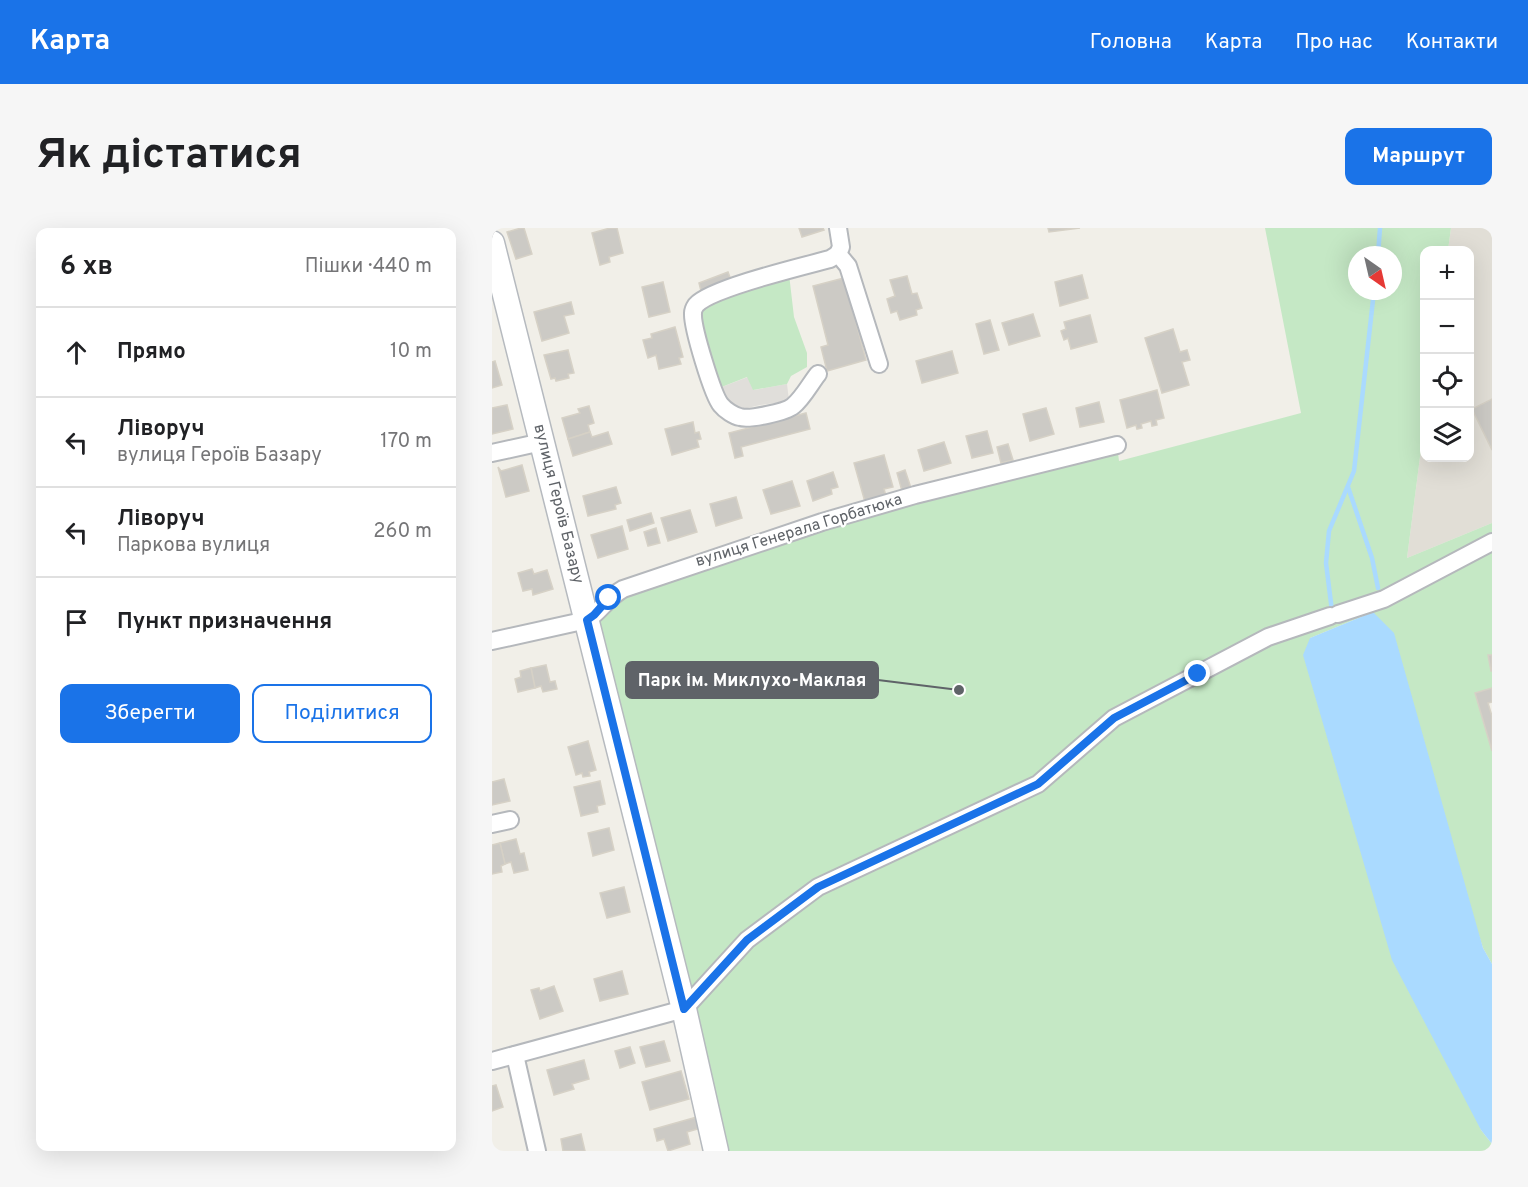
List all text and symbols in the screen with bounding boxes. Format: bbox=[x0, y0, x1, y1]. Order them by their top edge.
text: Карта bbox=[30, 24, 110, 60]
text: Головна bbox=[1090, 29, 1172, 56]
text: Карта bbox=[1205, 29, 1262, 56]
text: Про нас bbox=[1295, 29, 1373, 56]
text: Контакти bbox=[1406, 29, 1498, 56]
button: Маршрут bbox=[1345, 128, 1492, 185]
text: Як дістатися bbox=[36, 130, 302, 183]
north arrow bbox=[1348, 246, 1402, 300]
map controls bbox=[1420, 246, 1474, 462]
button: + bbox=[1420, 246, 1474, 300]
text: 6 хв bbox=[60, 251, 113, 284]
text: Пішки · 440 m bbox=[305, 254, 432, 280]
button: − bbox=[1420, 300, 1474, 354]
icon: ahead bbox=[60, 336, 93, 369]
text: Прямо bbox=[117, 339, 186, 366]
text: 10 m bbox=[390, 339, 432, 365]
button: locate bbox=[1420, 354, 1474, 408]
button: layers bbox=[1420, 408, 1474, 462]
text: Ліворуч bbox=[117, 416, 205, 443]
street label: вулиця Героїв Базару bbox=[528, 422, 588, 586]
icon: left bbox=[60, 426, 93, 459]
text: 170 m bbox=[380, 429, 432, 455]
text: вулиця Героїв Базару bbox=[117, 443, 322, 469]
street label: вулиця Генерала Горбатюка bbox=[693, 490, 905, 572]
text: Ліворуч bbox=[117, 506, 205, 533]
icon: left bbox=[60, 516, 93, 549]
text: 260 m bbox=[373, 519, 432, 545]
text: Паркова вулиця bbox=[117, 533, 270, 559]
route start bbox=[595, 584, 621, 610]
icon: arrive bbox=[60, 606, 93, 639]
text: Пункт призначення bbox=[117, 609, 332, 636]
route end bbox=[1184, 660, 1210, 686]
callout: Парк ім. Миклухо-Маклая bbox=[626, 662, 878, 698]
text: Парк ім. Миклухо-Маклая bbox=[638, 670, 866, 693]
button: Зберегти bbox=[60, 684, 240, 743]
button: Поділитися bbox=[252, 684, 432, 743]

